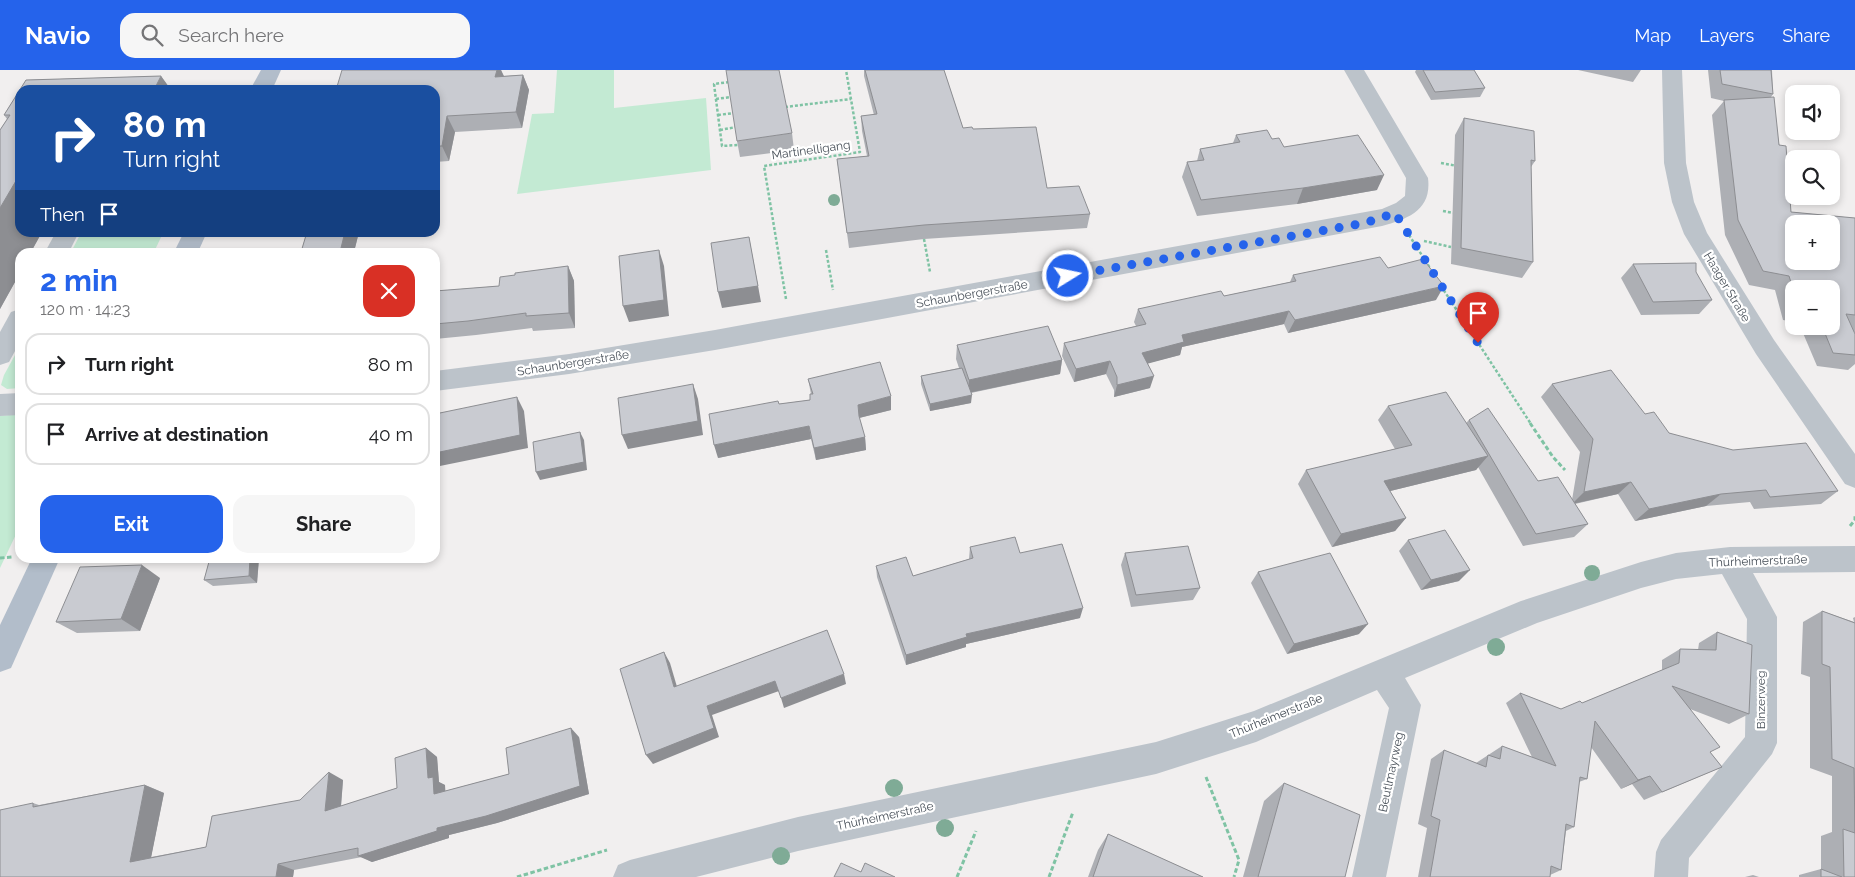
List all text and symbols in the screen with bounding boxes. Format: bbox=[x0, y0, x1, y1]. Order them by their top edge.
search box bbox=[120, 13, 470, 58]
text: Navio bbox=[25, 21, 90, 50]
icon: search bbox=[138, 21, 166, 49]
text: Search here bbox=[178, 24, 284, 46]
text: Map bbox=[1635, 25, 1671, 46]
text: Layers bbox=[1699, 25, 1754, 46]
text: Share bbox=[1782, 25, 1830, 46]
map controls bbox=[1785, 85, 1840, 335]
button: sound bbox=[1785, 85, 1840, 140]
text: 80 m bbox=[123, 104, 207, 145]
icon: right bbox=[40, 105, 105, 170]
street label: Martinelligang bbox=[771, 138, 851, 162]
text: Turn right bbox=[123, 146, 220, 172]
button: search bbox=[1785, 150, 1840, 205]
icon: arrive bbox=[95, 200, 123, 228]
text: Then bbox=[40, 203, 85, 225]
button: + bbox=[1785, 215, 1840, 270]
position arrow bbox=[1041, 249, 1093, 301]
street label: Haager Straße bbox=[1701, 250, 1753, 324]
text: 2 min bbox=[40, 263, 118, 298]
button: close bbox=[363, 265, 415, 317]
street label: Schaunbergerstraße bbox=[915, 277, 1029, 311]
button: − bbox=[1785, 280, 1840, 335]
pin bbox=[1457, 292, 1499, 343]
icon: arrive bbox=[1464, 299, 1492, 327]
text: 120 m · 14:23 bbox=[40, 300, 130, 319]
street label: Schaunbergerstraße bbox=[516, 347, 630, 379]
icon: right bbox=[42, 350, 70, 378]
text: Turn right bbox=[85, 353, 174, 375]
text: 80 m bbox=[368, 353, 413, 375]
icon: arrive bbox=[42, 420, 70, 448]
text: Arrive at destination bbox=[85, 423, 269, 445]
text: 40 m bbox=[369, 423, 413, 445]
button: Exit bbox=[40, 495, 223, 553]
button: Share bbox=[233, 495, 415, 553]
street label: Thürheimerstraße bbox=[1708, 552, 1808, 570]
street label: Binzerweg bbox=[1754, 671, 1768, 729]
street label: Thürheimerstraße bbox=[1228, 691, 1324, 741]
street label: Beutlmayrweg bbox=[1376, 731, 1406, 813]
street label: Thürheimerstraße bbox=[835, 799, 935, 833]

